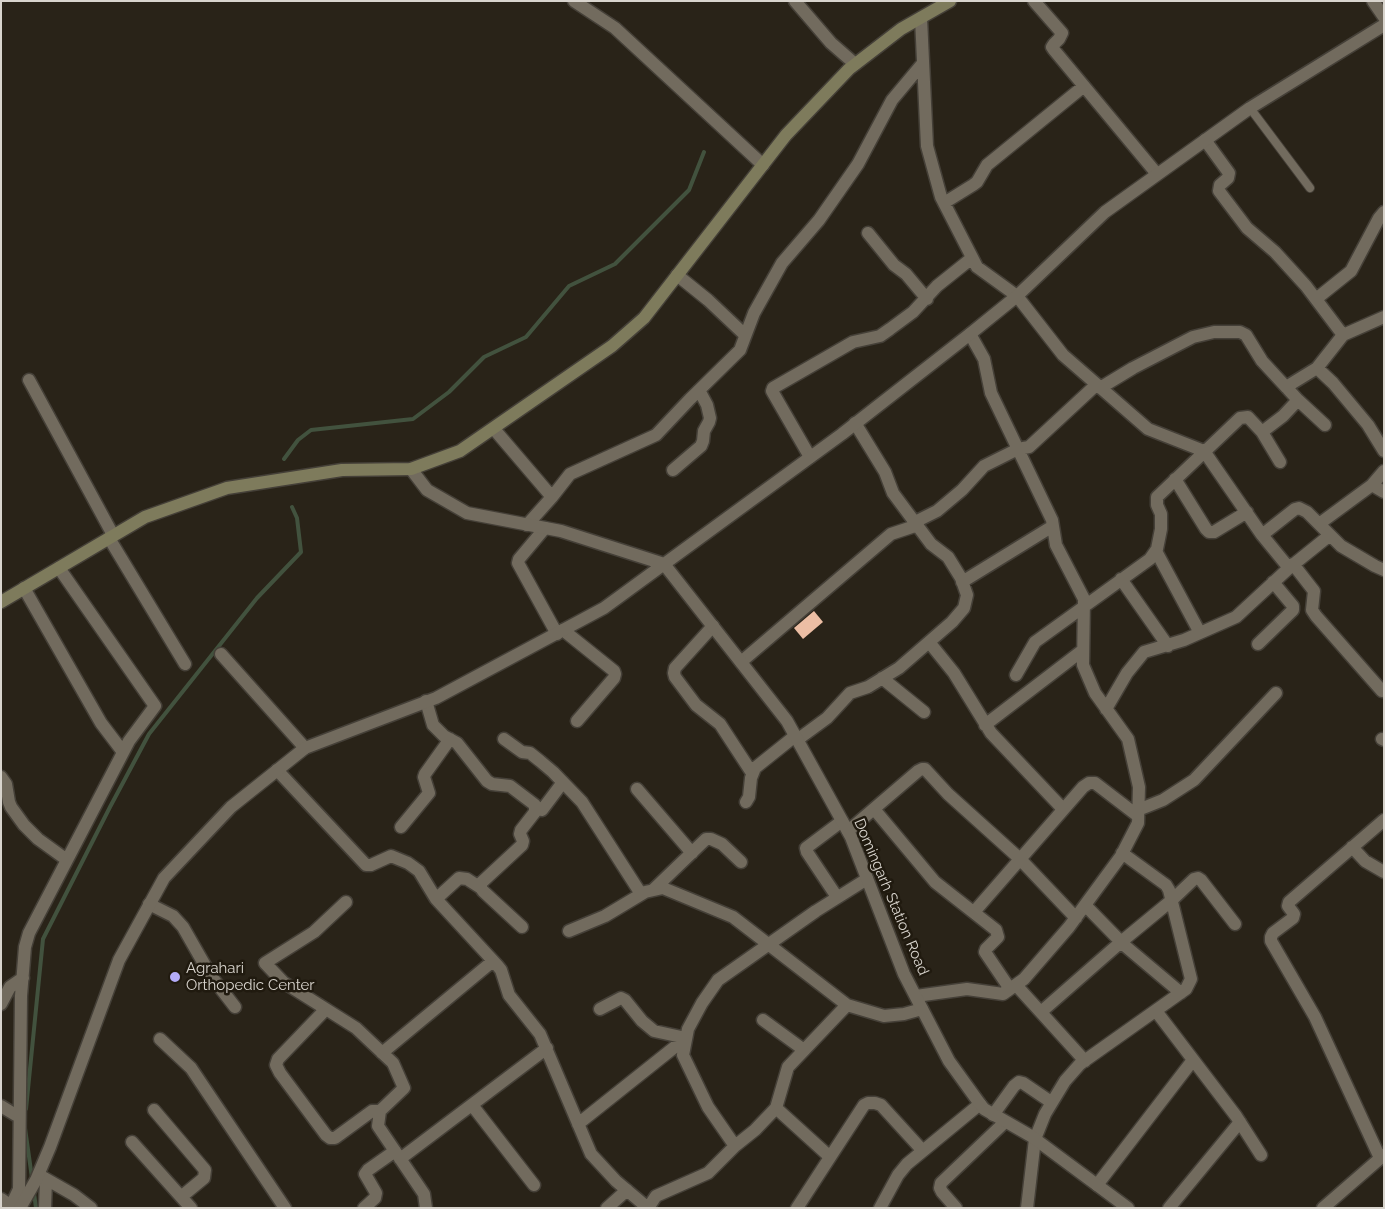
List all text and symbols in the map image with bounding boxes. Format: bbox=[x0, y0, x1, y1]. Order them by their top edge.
street label: Domingarh Station Road bbox=[850, 816, 932, 978]
place label: Agrahari Orthopedic Center bbox=[186, 959, 315, 994]
marker: Agrahari Orthopedic Center bbox=[168, 970, 182, 984]

